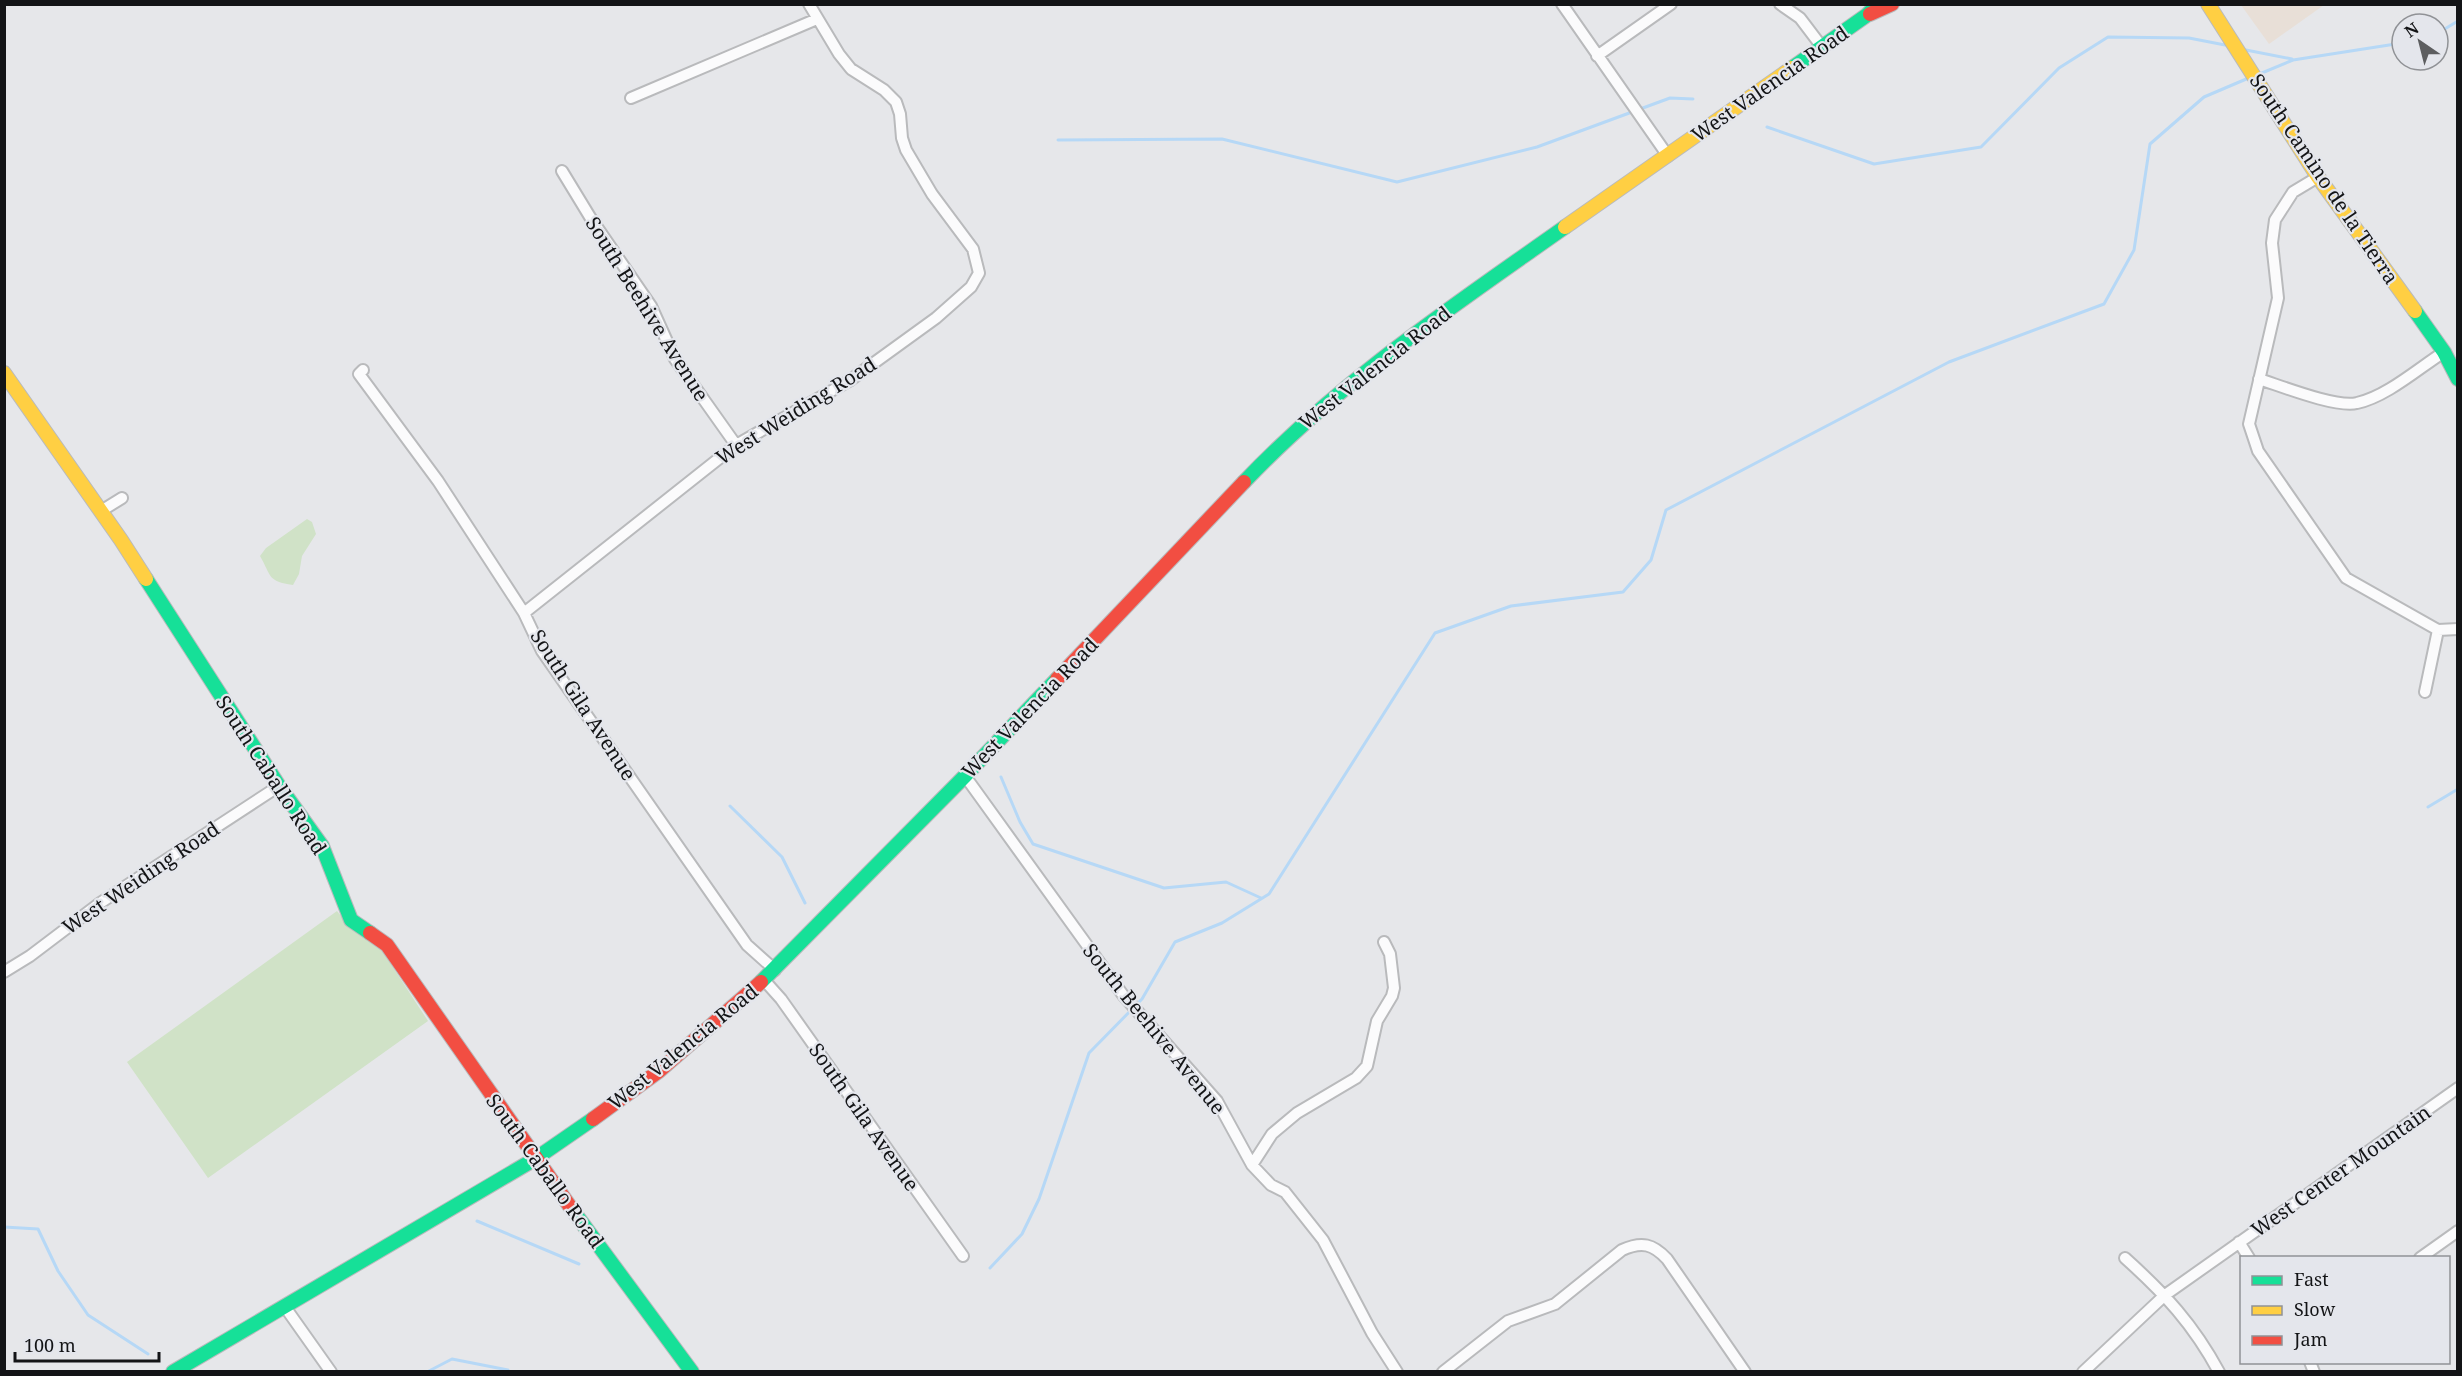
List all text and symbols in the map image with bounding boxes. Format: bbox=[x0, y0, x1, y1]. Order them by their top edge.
north arrow bbox=[2390, 12, 2450, 72]
text: N bbox=[2400, 17, 2423, 42]
street label: West Valencia Road bbox=[1686, 19, 1854, 148]
street label: South Camino de la Tierra bbox=[2244, 68, 2405, 289]
street label: South Beehive Avenue bbox=[580, 211, 715, 406]
street label: West Valencia Road bbox=[1293, 300, 1456, 435]
street label: West Weiding Road bbox=[710, 350, 881, 471]
street label: South Gila Avenue bbox=[524, 624, 642, 785]
street label: West Valencia Road bbox=[955, 631, 1104, 784]
street label: South Caballo Road bbox=[210, 690, 333, 859]
street label: West Weiding Road bbox=[57, 815, 225, 940]
street label: South Beehive Avenue bbox=[1077, 938, 1232, 1120]
street label: West Valencia Road bbox=[602, 978, 763, 1116]
street label: South Gila Avenue bbox=[803, 1037, 926, 1196]
street label: South Caballo Road bbox=[480, 1088, 611, 1253]
street label: West Center Mountain bbox=[2246, 1098, 2436, 1243]
legend bbox=[2240, 1256, 2450, 1364]
text: Fast bbox=[2294, 1267, 2329, 1291]
text: Slow bbox=[2294, 1297, 2336, 1321]
scale bar bbox=[15, 1325, 159, 1363]
text: Jam bbox=[2293, 1327, 2328, 1351]
text: 100 m bbox=[24, 1333, 76, 1357]

